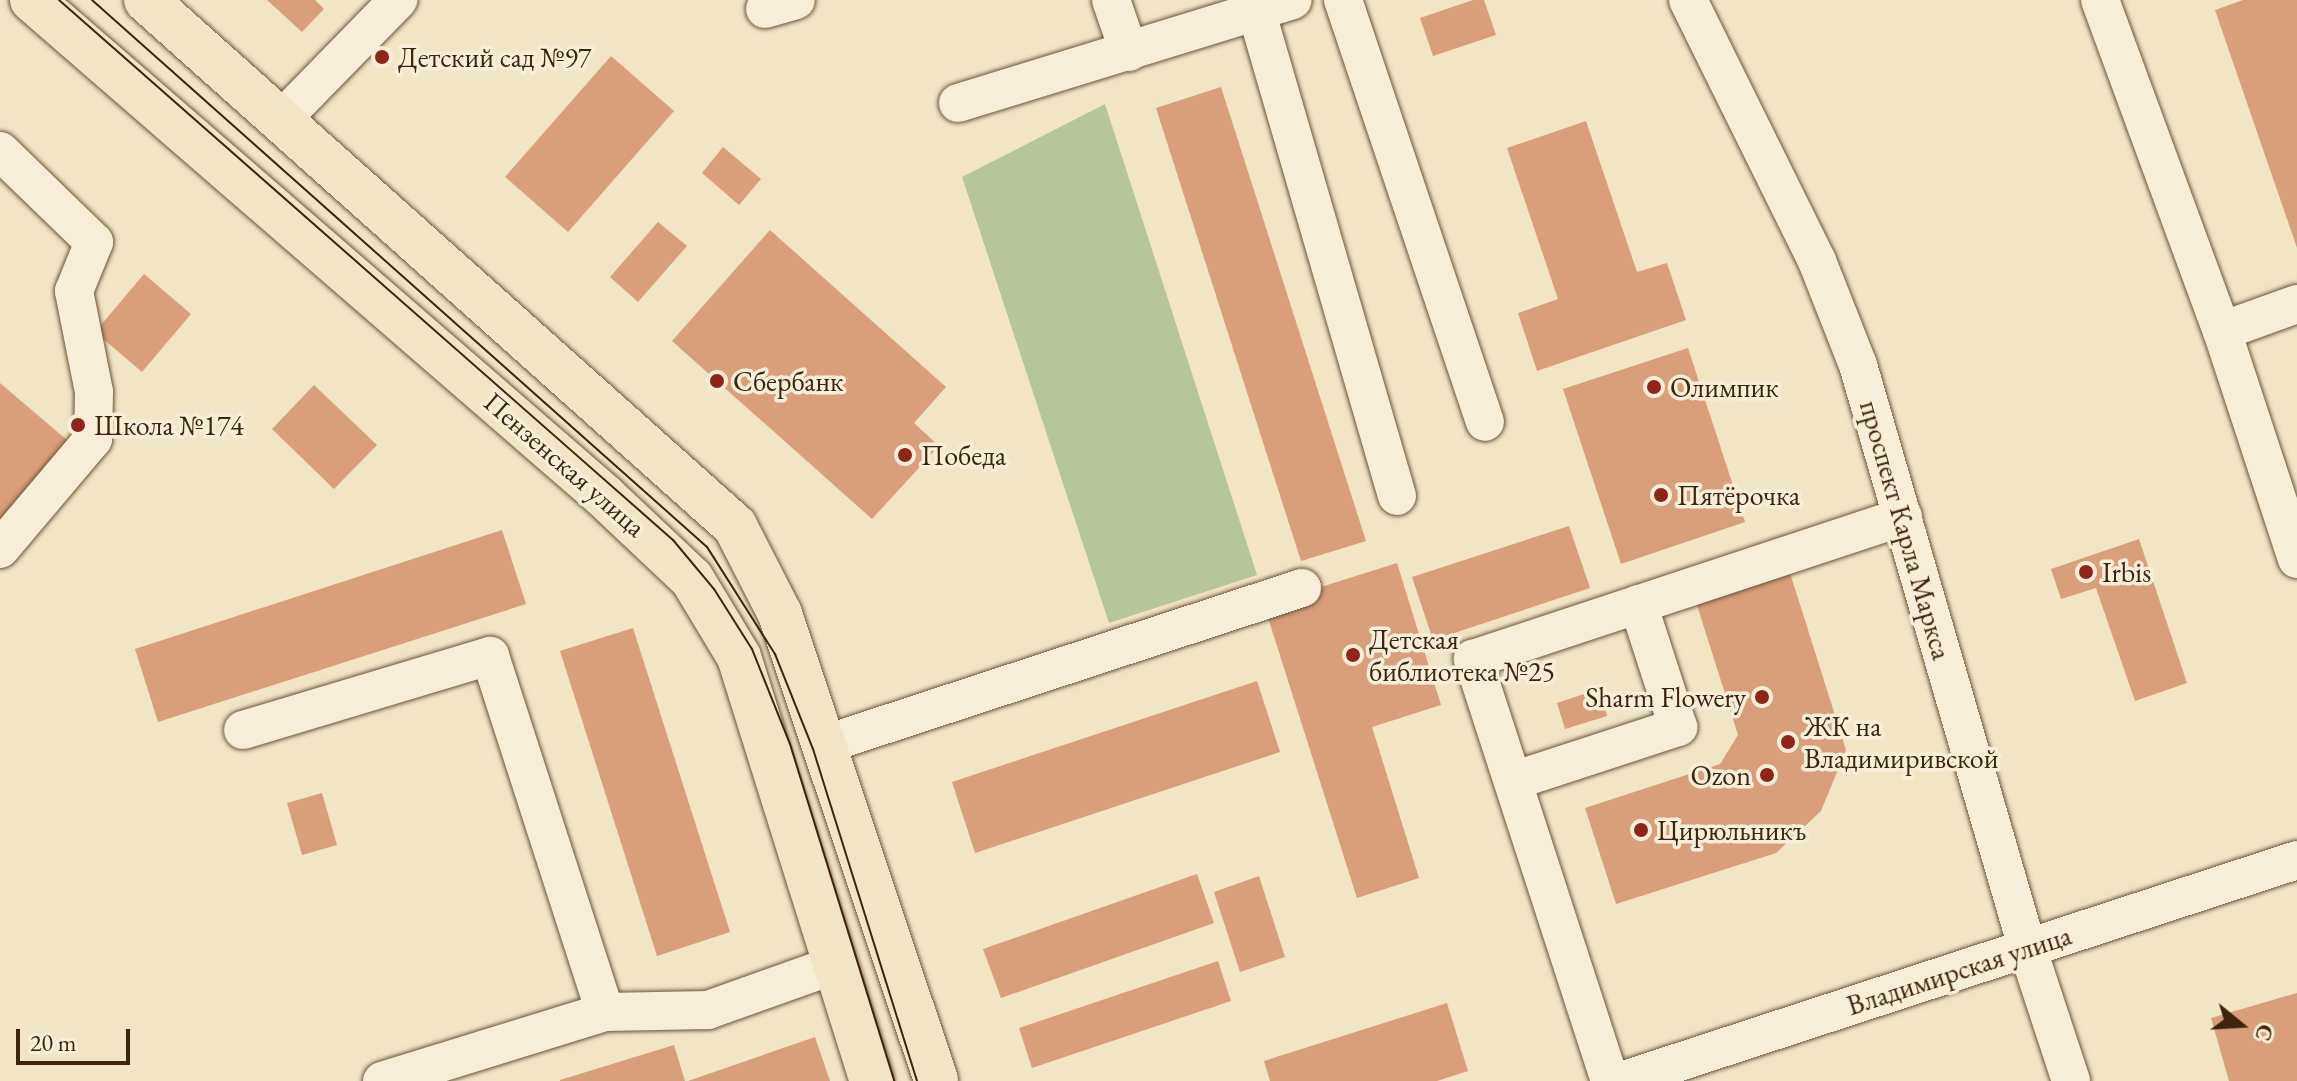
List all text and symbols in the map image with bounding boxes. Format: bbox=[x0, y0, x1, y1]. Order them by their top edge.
place label: Детский сад №97 bbox=[398, 40, 591, 74]
marker: Детский сад №97 bbox=[373, 48, 391, 66]
place label: Сбербанк bbox=[733, 364, 843, 398]
place label: Олимпик bbox=[1670, 370, 1779, 404]
marker: Сбербанк bbox=[708, 372, 726, 390]
marker: Олимпик bbox=[1645, 378, 1663, 396]
street label: Пензенская улица bbox=[477, 385, 653, 543]
street label: проспект Карла Маркса bbox=[1853, 397, 1959, 663]
place label: Школа №174 bbox=[94, 408, 244, 442]
marker: Школа №174 bbox=[69, 416, 87, 434]
place label: Победа bbox=[921, 438, 1006, 472]
marker: Победа bbox=[896, 446, 914, 464]
place label: Пятёрочка bbox=[1677, 478, 1800, 512]
marker: Пятёрочка bbox=[1652, 486, 1670, 504]
place label: Irbis bbox=[2102, 555, 2151, 589]
marker: Irbis bbox=[2077, 563, 2095, 581]
place label: Детская библиотека №25 bbox=[1369, 622, 1555, 688]
marker: Детская библиотека №25 bbox=[1344, 646, 1362, 664]
place label: Sharm Flowery bbox=[1585, 680, 1746, 714]
marker: Sharm Flowery bbox=[1753, 688, 1771, 706]
place label: ЖК на Владимиривской bbox=[1804, 709, 1999, 775]
marker: ЖК на Владимиривской bbox=[1779, 733, 1797, 751]
place label: Ozon bbox=[1690, 758, 1751, 792]
marker: Ozon bbox=[1758, 766, 1776, 784]
place label: Цирюльникъ bbox=[1657, 813, 1806, 847]
marker: Цирюльникъ bbox=[1632, 821, 1650, 839]
street label: Владимирская улица bbox=[1843, 918, 2075, 1022]
north arrow bbox=[2201, 985, 2281, 1065]
scale bar bbox=[20, 1013, 134, 1063]
text: С bbox=[2248, 1021, 2281, 1044]
text: 20 m bbox=[30, 1027, 77, 1058]

